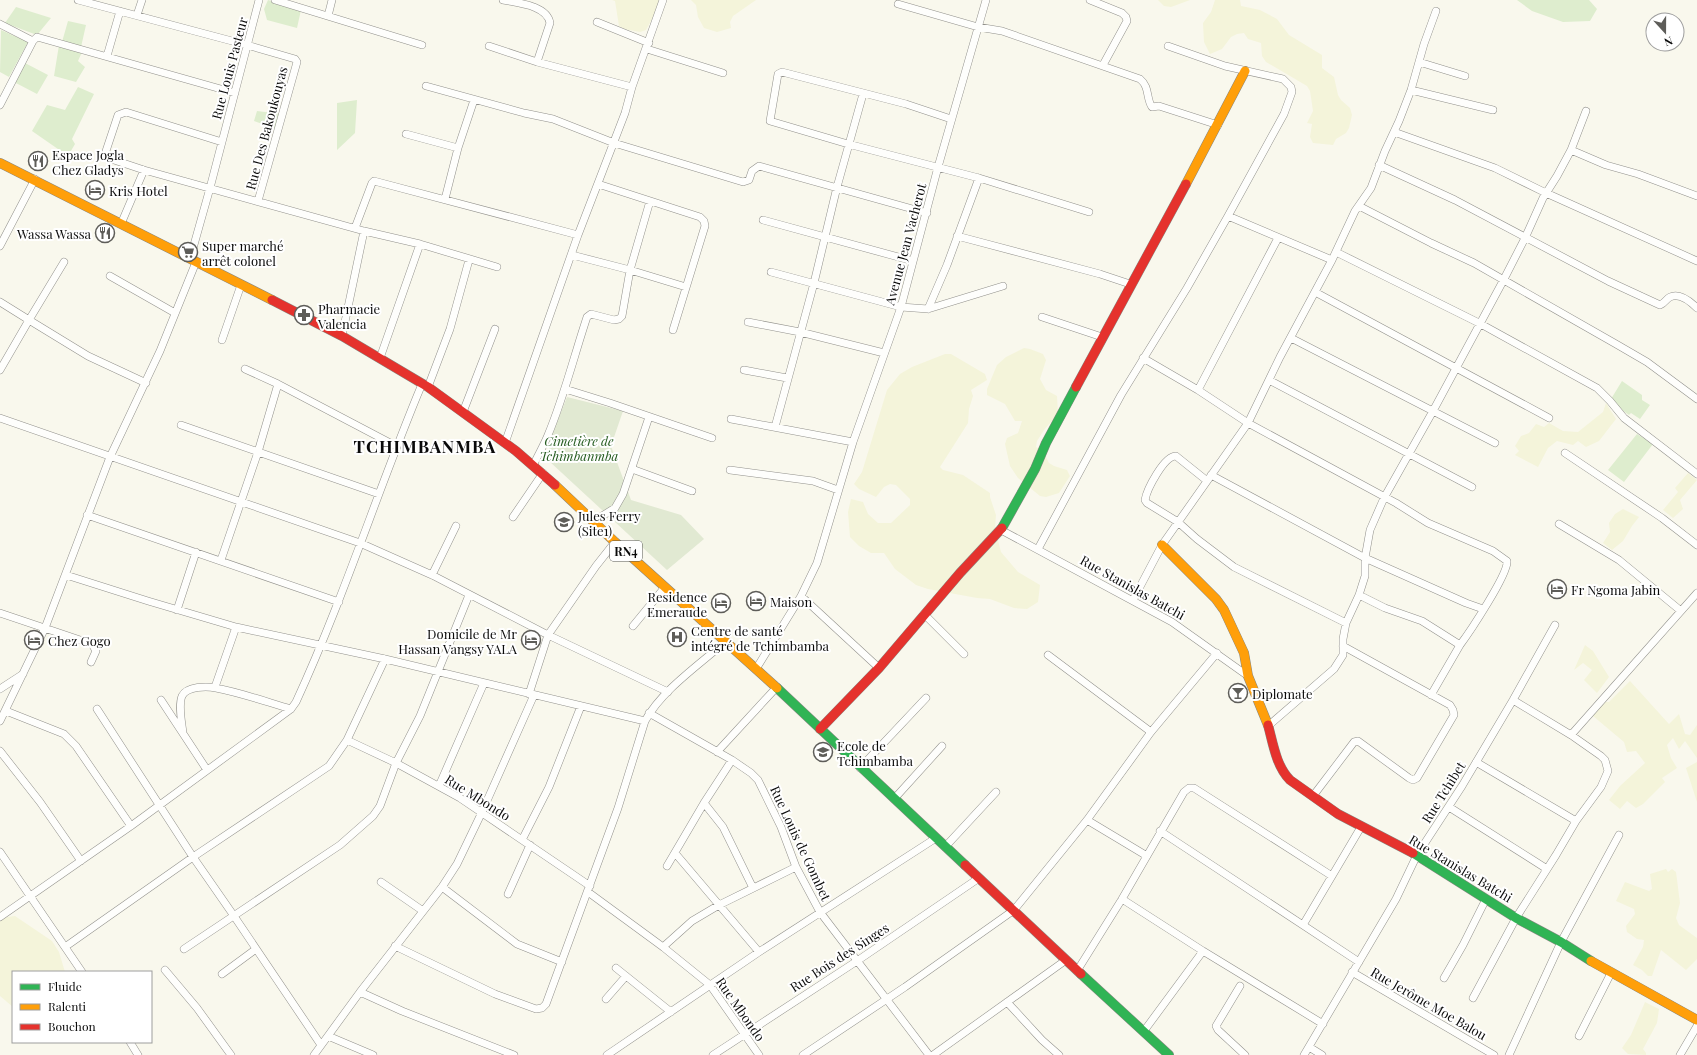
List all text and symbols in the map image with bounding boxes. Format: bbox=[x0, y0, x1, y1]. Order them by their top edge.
north arrow bbox=[1645, 12, 1685, 52]
street label: Rue Louis Pasteur bbox=[207, 15, 251, 121]
text: N bbox=[1662, 33, 1675, 50]
street label: Rue Des Bakoukouyas bbox=[241, 64, 291, 192]
place label: Espace Jogla Chez Gladys bbox=[52, 146, 125, 178]
restaurant icon: Espace Jogla Chez Gladys bbox=[27, 150, 49, 172]
hotel icon: Kris Hotel bbox=[84, 179, 106, 201]
street label: Avenue Jean Vacherot bbox=[880, 181, 930, 308]
place label: Kris Hotel bbox=[109, 182, 168, 199]
restaurant icon: Wassa Wassa bbox=[94, 222, 116, 244]
place label: Wassa Wassa bbox=[16, 225, 92, 242]
place label: Super marché arrêt colonel bbox=[202, 237, 284, 269]
supermarket icon: Super marché arrêt colonel bbox=[177, 241, 199, 263]
place label: Pharmacie Valencia bbox=[317, 300, 381, 332]
pharmacy icon: Pharmacie Valencia bbox=[293, 304, 315, 326]
park label: Cimetière de Tchimbanmba bbox=[540, 432, 619, 464]
district label: TCHIMBANMBA bbox=[354, 435, 496, 457]
place label: Jules Ferry (Site1) bbox=[577, 507, 641, 539]
school or university icon: Jules Ferry (Site1) bbox=[553, 511, 575, 533]
road number: RN4 bbox=[610, 541, 642, 561]
street label: Rue Stanislas Batchi bbox=[1078, 551, 1189, 623]
hotel icon: Fr Ngoma Jabin bbox=[1546, 578, 1568, 600]
place label: Fr Ngoma Jabin bbox=[1571, 581, 1661, 598]
place label: Residence Emeraude bbox=[647, 588, 707, 620]
hotel icon: Maison bbox=[745, 590, 767, 612]
hotel icon: Residence Emeraude bbox=[710, 592, 732, 614]
place label: Maison bbox=[770, 593, 812, 610]
place label: Centre de santé intégré de Tchimbamba bbox=[691, 622, 829, 654]
place label: Domicile de Mr Hassan Vangsy YALA bbox=[398, 625, 518, 657]
hospital icon: Centre de santé intégré de Tchimbamba bbox=[666, 626, 688, 648]
hotel icon: Chez Gogo bbox=[23, 629, 45, 651]
hotel icon: Domicile de Mr Hassan Vangsy YALA bbox=[520, 629, 542, 651]
place label: Chez Gogo bbox=[48, 632, 111, 649]
bar icon: Diplomate bbox=[1227, 682, 1249, 704]
place label: Diplomate bbox=[1252, 685, 1313, 702]
place label: Ecole de Tchimbamba bbox=[837, 737, 913, 769]
school or university icon: Ecole de Tchimbamba bbox=[812, 741, 834, 763]
street label: Rue Tchibet bbox=[1417, 758, 1469, 826]
street label: Rue Mbondo bbox=[442, 770, 514, 824]
street label: Rue Louis de Gombet bbox=[767, 783, 835, 903]
street label: Rue Stanislas Batchi bbox=[1406, 830, 1516, 906]
street label: Rue Bois des Singes bbox=[786, 919, 892, 995]
street label: Rue Jerôme Moe Balou bbox=[1368, 963, 1490, 1043]
legend bbox=[12, 971, 152, 1043]
street label: Rue Mbondo bbox=[713, 974, 769, 1044]
text: Fluide bbox=[48, 978, 82, 994]
text: Ralenti bbox=[48, 998, 87, 1014]
text: Bouchon bbox=[48, 1018, 96, 1034]

